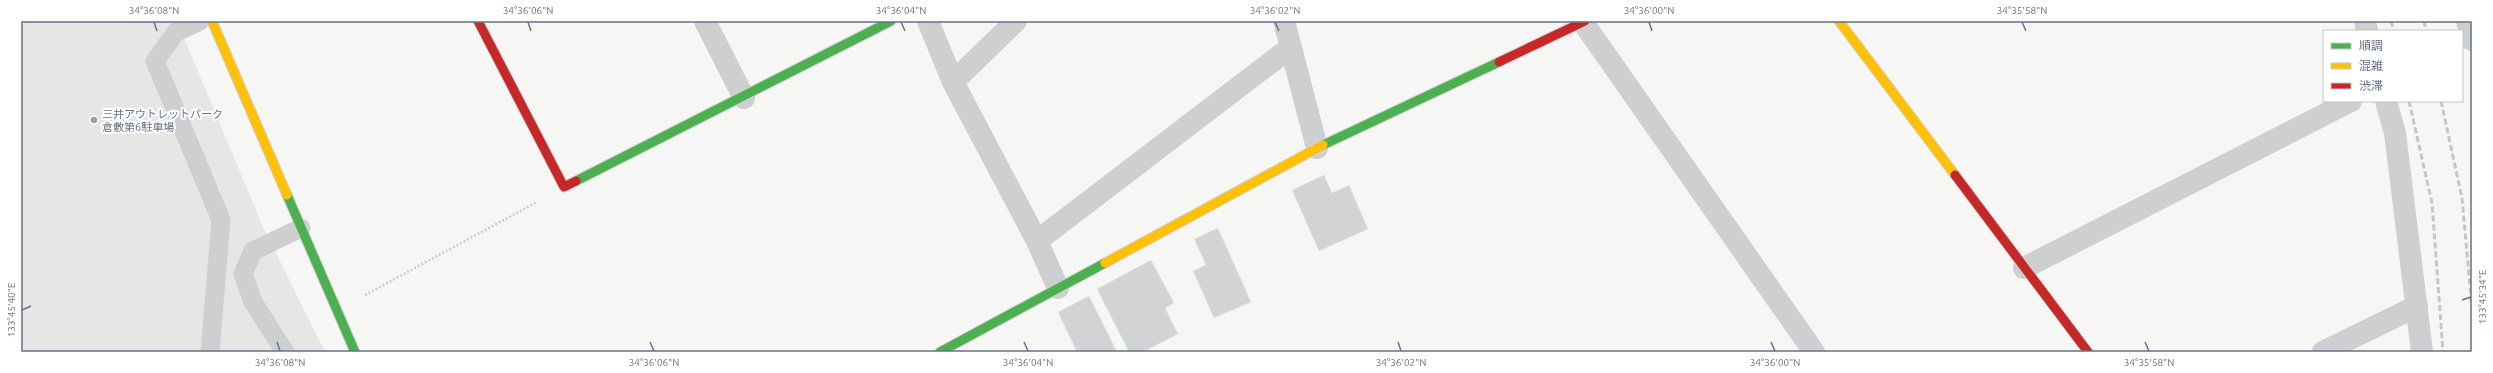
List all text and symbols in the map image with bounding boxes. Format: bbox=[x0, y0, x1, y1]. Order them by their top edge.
text: 34°36'08"N bbox=[129, 5, 179, 16]
text: 34°36'06"N bbox=[503, 5, 553, 16]
text: 34°36'04"N bbox=[876, 5, 926, 16]
text: 34°36'02"N bbox=[1250, 5, 1300, 16]
text: 34°36'00"N bbox=[1624, 5, 1674, 16]
text: 34°35'58"N bbox=[1997, 5, 2047, 16]
legend bbox=[2323, 30, 2463, 102]
text: 順調 bbox=[2359, 39, 2383, 52]
text: 混雑 bbox=[2359, 59, 2383, 72]
text: 渋滞 bbox=[2359, 79, 2383, 92]
place label: 三井アウトレットパーク 倉敷第6駐車場 bbox=[102, 108, 223, 133]
marker: 三井アウトレットパーク 倉敷第6駐車場 bbox=[89, 115, 99, 125]
text: 133°45'34"E bbox=[2477, 269, 2488, 324]
text: 133°45'40"E bbox=[6, 282, 17, 337]
text: 34°36'08"N bbox=[255, 357, 305, 368]
text: 34°36'06"N bbox=[629, 357, 679, 368]
text: 34°36'04"N bbox=[1003, 357, 1053, 368]
text: 34°36'02"N bbox=[1376, 357, 1426, 368]
text: 34°36'00"N bbox=[1750, 357, 1800, 368]
text: 34°35'58"N bbox=[2124, 357, 2174, 368]

